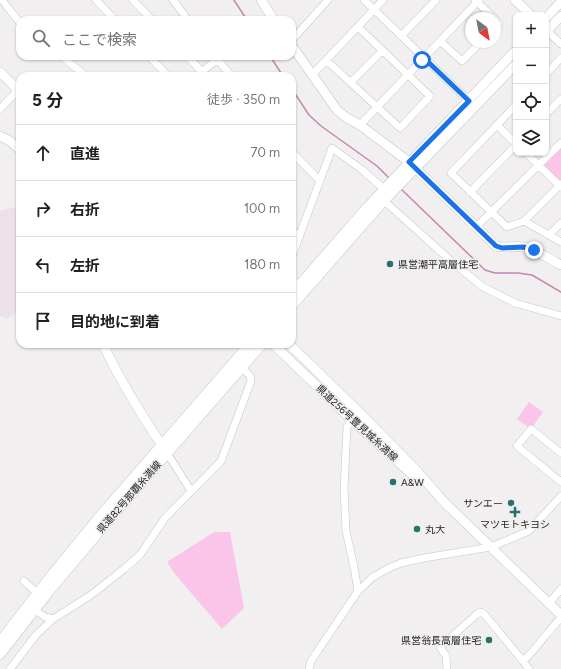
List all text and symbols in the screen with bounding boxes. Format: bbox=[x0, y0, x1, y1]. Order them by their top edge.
north arrow bbox=[465, 12, 501, 48]
map controls bbox=[513, 12, 549, 156]
button: + bbox=[513, 12, 549, 48]
search box bbox=[16, 16, 296, 60]
icon: search bbox=[30, 27, 52, 49]
text: ここで検索 bbox=[62, 31, 137, 49]
button: − bbox=[513, 48, 549, 84]
route start bbox=[413, 51, 431, 69]
button: locate bbox=[513, 84, 549, 120]
text: 5 分 bbox=[32, 90, 63, 110]
text: 徒歩 · 350 m bbox=[207, 92, 280, 107]
button: layers bbox=[513, 120, 549, 156]
icon: ahead bbox=[32, 142, 54, 164]
text: 直進 bbox=[70, 145, 100, 163]
text: 70 m bbox=[250, 145, 280, 160]
icon: right bbox=[32, 198, 54, 220]
text: 右折 bbox=[70, 201, 100, 219]
text: 100 m bbox=[244, 201, 280, 216]
route end bbox=[525, 241, 543, 259]
icon: left bbox=[32, 254, 54, 276]
text: 左折 bbox=[70, 257, 100, 275]
text: 180 m bbox=[244, 257, 280, 272]
place label: 県営潮平高層住宅 bbox=[398, 258, 478, 271]
marker: 県営潮平高層住宅 bbox=[385, 259, 395, 269]
icon: arrive bbox=[32, 310, 54, 332]
text: 目的地に到着 bbox=[70, 313, 160, 331]
street label: 県道256号豊見城糸満線 bbox=[313, 382, 401, 464]
street label: 県道82号那覇糸満線 bbox=[94, 458, 164, 536]
place label: A&W bbox=[401, 476, 424, 489]
marker: A&W bbox=[388, 477, 398, 487]
place label: サンエー bbox=[463, 497, 503, 510]
marker: サンエー bbox=[506, 498, 516, 508]
marker: マツモトキヨシ bbox=[510, 507, 520, 517]
place label: マツモトキヨシ bbox=[480, 518, 550, 531]
place label: 丸大 bbox=[425, 523, 445, 536]
marker: 丸大 bbox=[412, 524, 422, 534]
place label: 県営翁長高層住宅 bbox=[401, 634, 481, 647]
marker: 県営翁長高層住宅 bbox=[484, 635, 494, 645]

